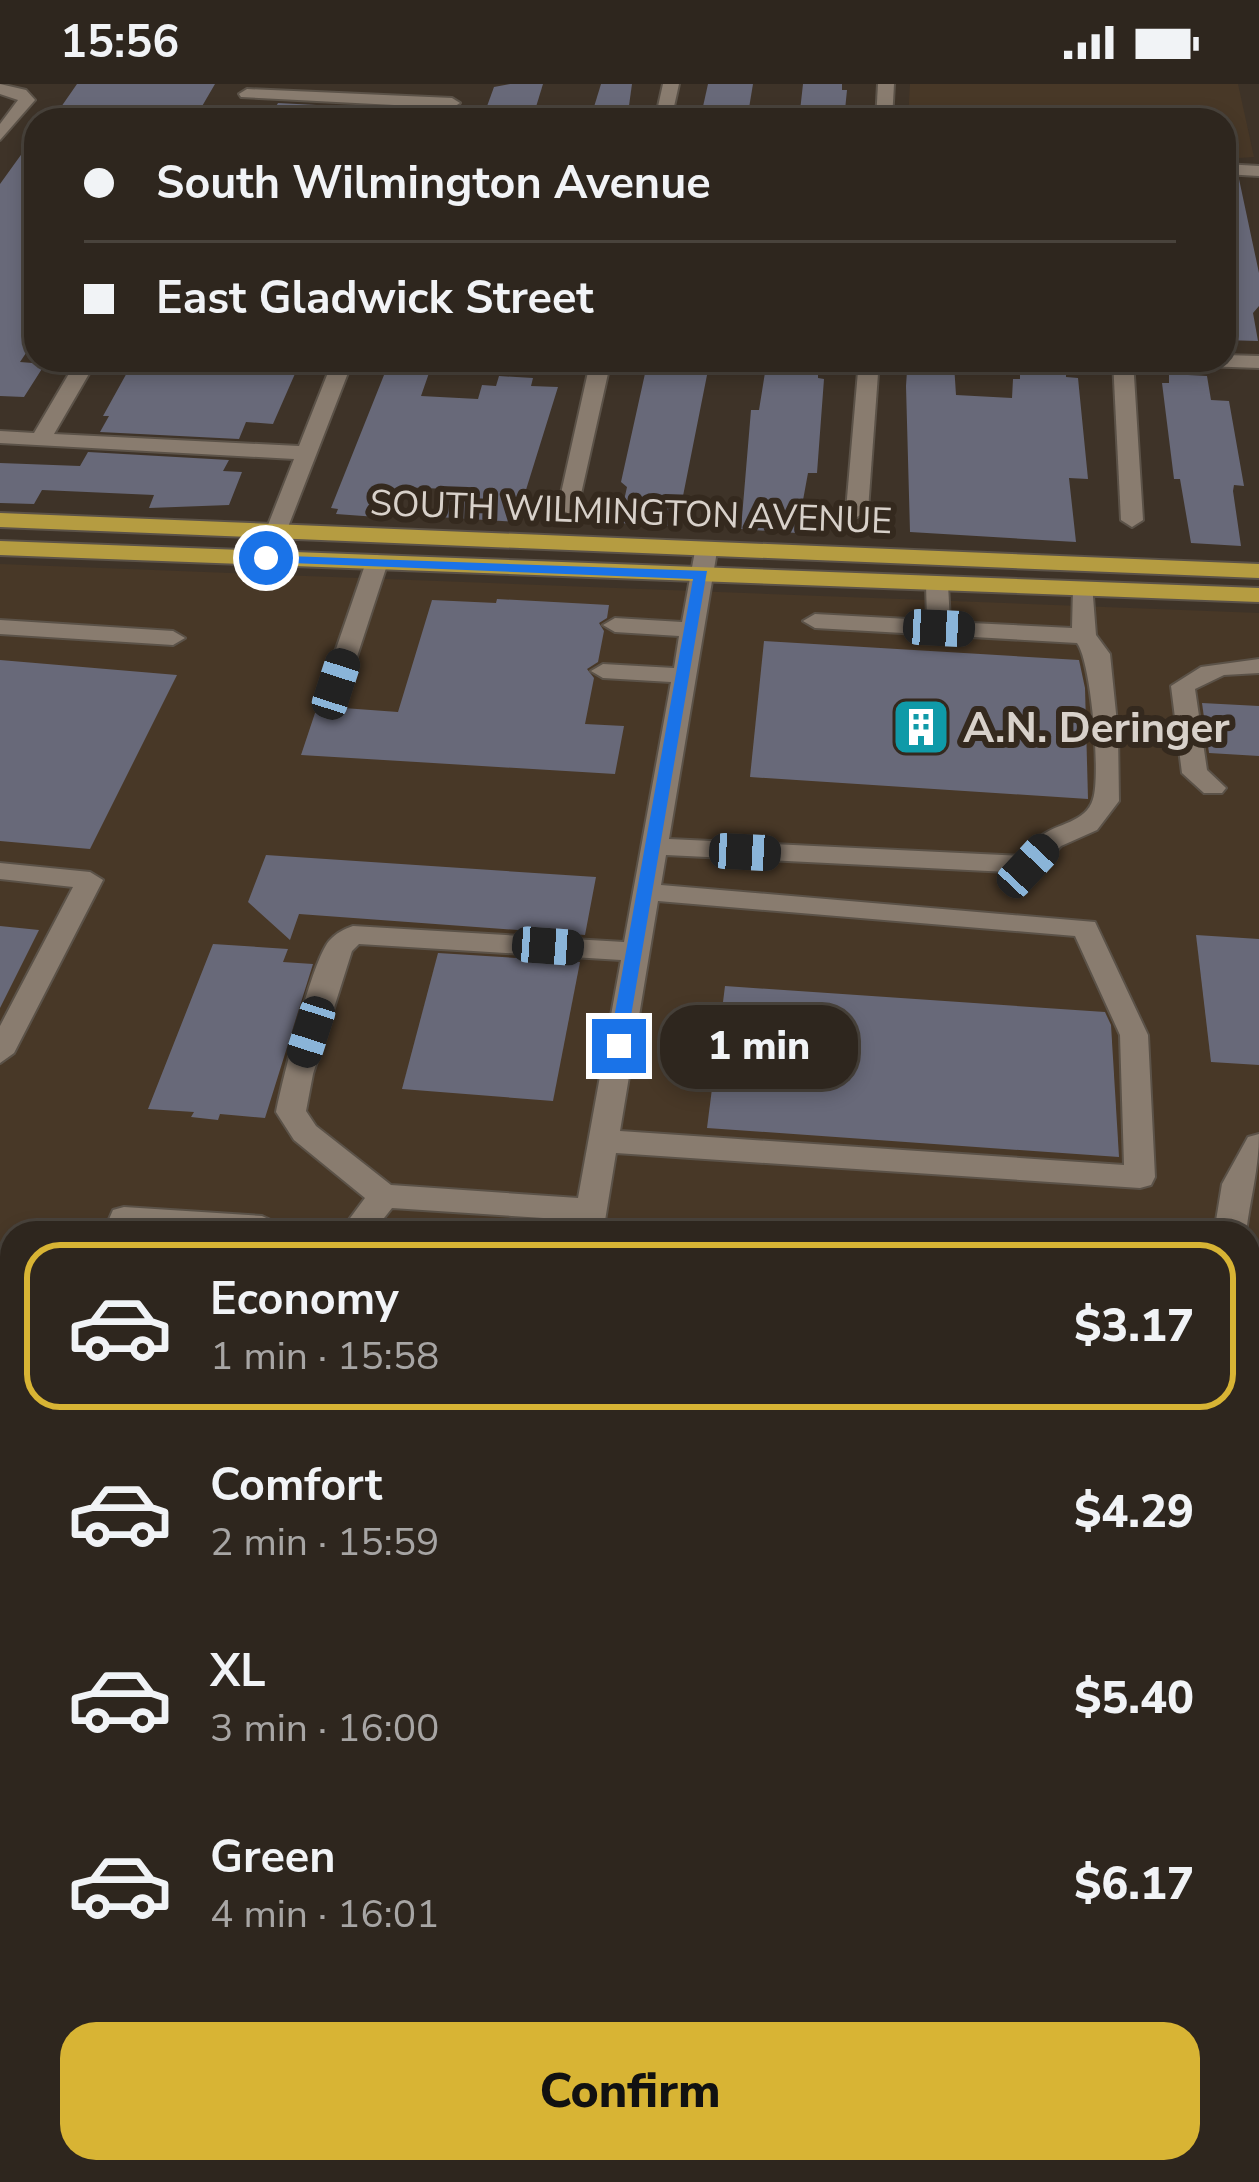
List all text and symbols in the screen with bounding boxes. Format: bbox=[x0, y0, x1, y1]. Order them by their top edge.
text: 15:56 bbox=[60, 12, 179, 73]
text: South Wilmington Avenue bbox=[156, 153, 711, 214]
text: East Gladwick Street bbox=[156, 268, 594, 329]
street label: SOUTH WILMINGTON AVENUE bbox=[369, 479, 893, 546]
route start bbox=[239, 531, 293, 585]
car bbox=[902, 608, 976, 648]
car bbox=[308, 644, 364, 724]
building icon: A.N. Deringer bbox=[890, 696, 952, 758]
place label: A.N. Deringer bbox=[963, 700, 1230, 757]
car bbox=[990, 827, 1066, 905]
car bbox=[708, 832, 782, 872]
car bbox=[511, 926, 585, 966]
car bbox=[283, 992, 339, 1072]
callout: 1 min bbox=[661, 1004, 859, 1088]
route end bbox=[592, 1019, 646, 1073]
text: 1 min bbox=[708, 1020, 810, 1073]
text: Economy bbox=[210, 1269, 399, 1330]
icon: car bbox=[66, 1272, 174, 1380]
text: $3.17 bbox=[1074, 1296, 1194, 1357]
text: 1 min · 15:58 bbox=[210, 1330, 439, 1383]
text: Comfort bbox=[210, 1455, 382, 1516]
icon: car bbox=[66, 1458, 174, 1566]
text: $4.29 bbox=[1074, 1482, 1194, 1543]
text: 2 min · 15:59 bbox=[210, 1516, 439, 1569]
text: XL bbox=[210, 1641, 266, 1702]
icon: car bbox=[66, 1644, 174, 1752]
text: $5.40 bbox=[1074, 1668, 1194, 1729]
text: 3 min · 16:00 bbox=[210, 1702, 439, 1755]
text: Green bbox=[210, 1827, 336, 1888]
icon: car bbox=[66, 1830, 174, 1938]
text: $6.17 bbox=[1074, 1854, 1194, 1915]
text: 4 min · 16:01 bbox=[210, 1888, 439, 1941]
button: Confirm bbox=[60, 2022, 1200, 2160]

